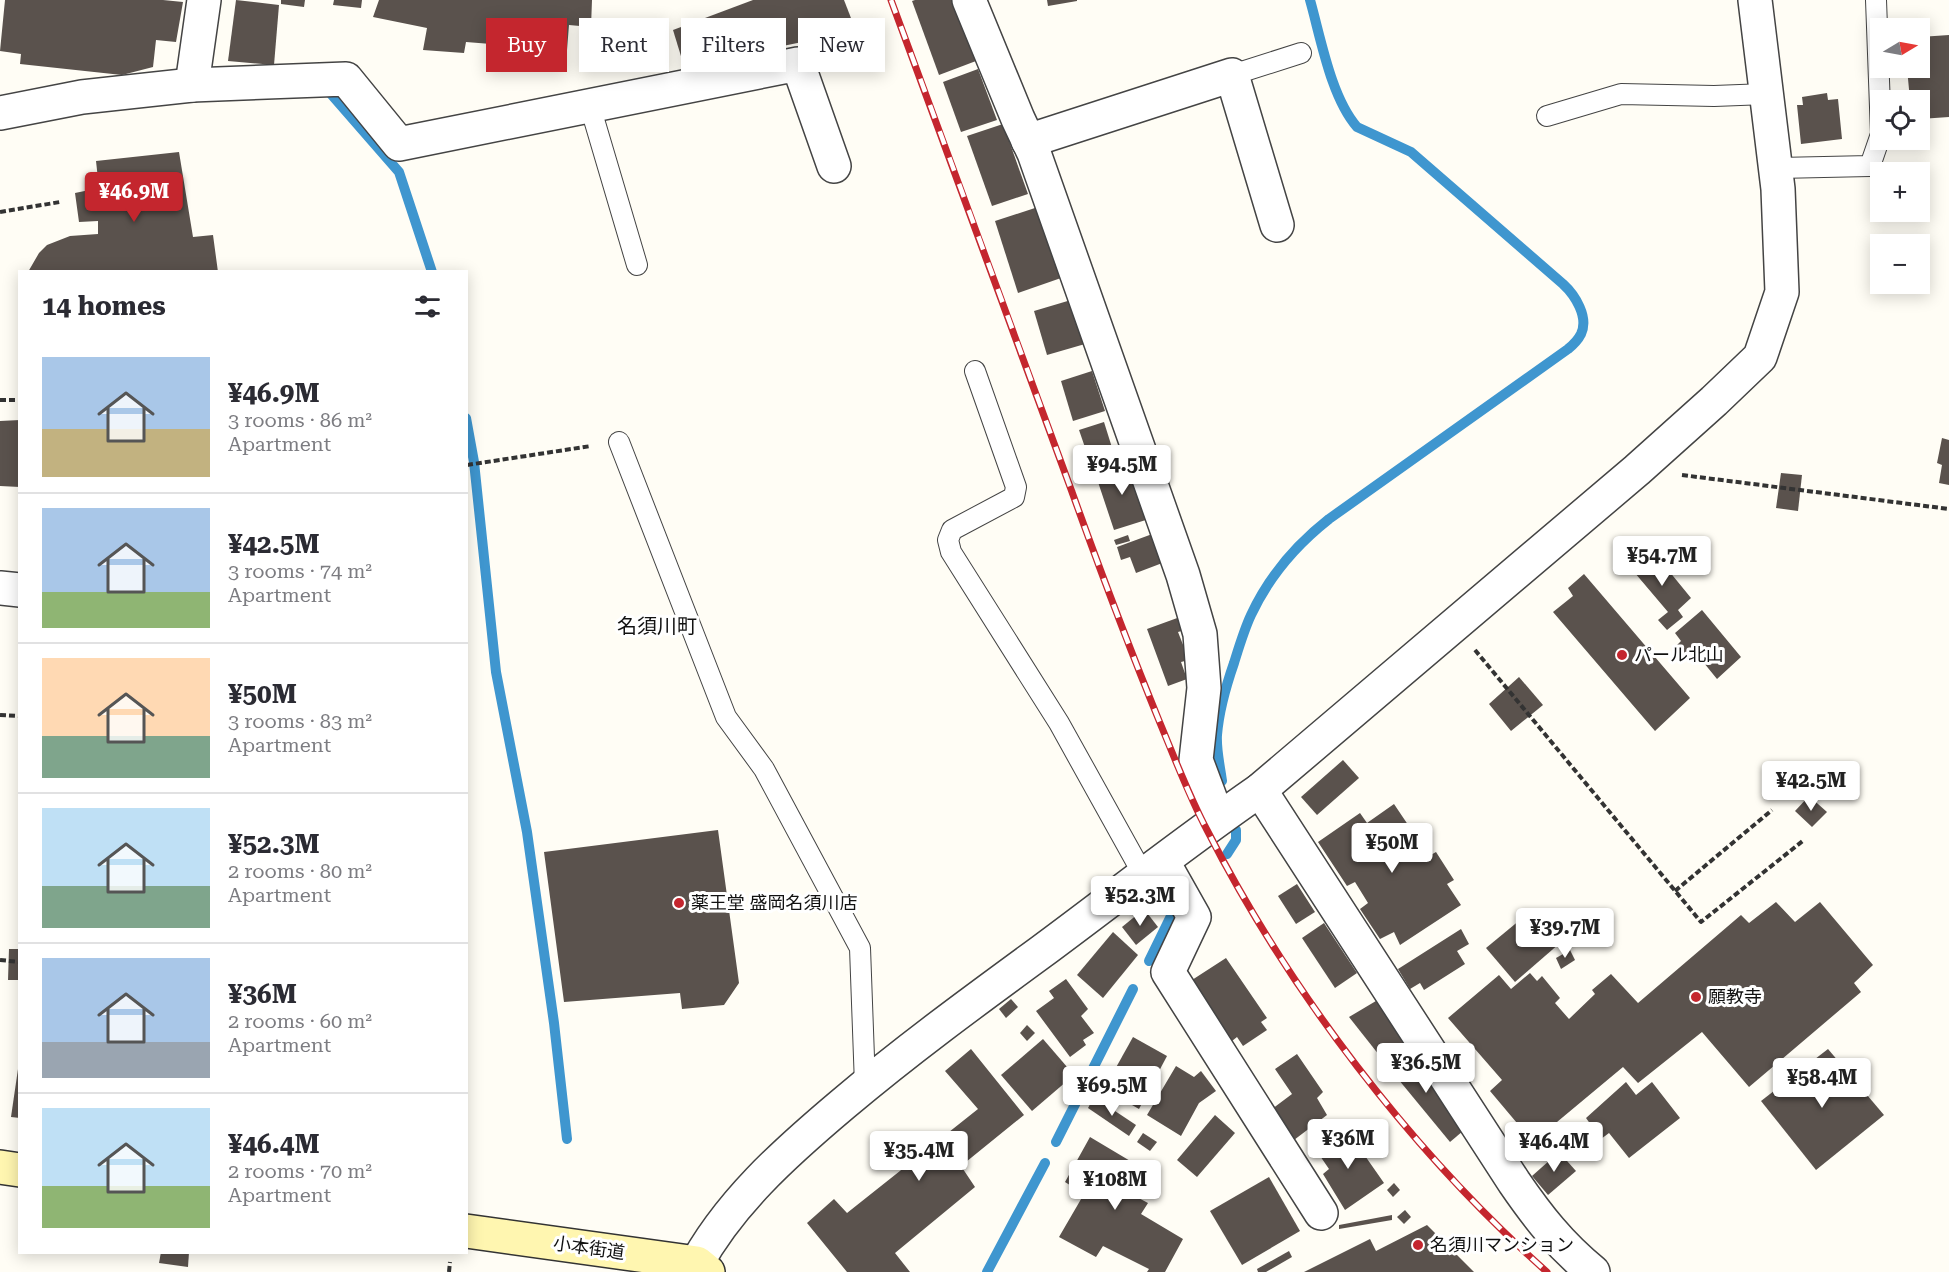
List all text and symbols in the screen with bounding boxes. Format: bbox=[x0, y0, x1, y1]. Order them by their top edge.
chip: Buy bbox=[486, 18, 567, 72]
chip: Rent bbox=[579, 18, 669, 72]
chip: Filters bbox=[681, 18, 786, 72]
chip: New bbox=[798, 18, 885, 72]
north arrow bbox=[1870, 18, 1930, 78]
map controls bbox=[1870, 18, 1930, 294]
button: locate bbox=[1870, 90, 1930, 150]
button: + bbox=[1870, 162, 1930, 222]
pin: ¥46.9M bbox=[85, 172, 183, 223]
text: ¥46.9M bbox=[99, 179, 169, 203]
button: − bbox=[1870, 234, 1930, 294]
icon: filters bbox=[411, 290, 444, 323]
text: 14 homes bbox=[42, 291, 166, 321]
text: ¥46.9M bbox=[228, 378, 320, 408]
icon: home bbox=[90, 381, 162, 453]
text: 3 rooms · 86 m² bbox=[228, 408, 372, 432]
text: Apartment bbox=[228, 432, 331, 456]
pin: ¥94.5M bbox=[1073, 445, 1171, 496]
text: ¥94.5M bbox=[1087, 452, 1157, 476]
text: ¥42.5M bbox=[228, 529, 320, 559]
icon: home bbox=[90, 532, 162, 604]
pin: ¥54.7M bbox=[1613, 536, 1711, 587]
text: ¥54.7M bbox=[1627, 543, 1697, 567]
text: 3 rooms · 74 m² bbox=[228, 559, 372, 583]
text: Apartment bbox=[228, 583, 331, 607]
district label: 名須川町 bbox=[617, 614, 697, 638]
place label: パール北山 bbox=[1634, 644, 1724, 665]
marker: パール北山 bbox=[1615, 648, 1629, 662]
text: ¥50M bbox=[228, 679, 297, 709]
icon: home bbox=[90, 682, 162, 754]
text: 3 rooms · 83 m² bbox=[228, 709, 372, 733]
text: Apartment bbox=[228, 733, 331, 757]
pin: ¥42.5M bbox=[1762, 761, 1860, 812]
text: ¥42.5M bbox=[1776, 768, 1846, 792]
pin: ¥50M bbox=[1356, 823, 1428, 874]
text: ¥52.3M bbox=[228, 829, 320, 859]
text: ¥50M bbox=[1366, 830, 1418, 854]
icon: home bbox=[90, 832, 162, 904]
text: 2 rooms · 80 m² bbox=[228, 859, 372, 883]
pin: ¥52.3M bbox=[1091, 876, 1189, 927]
text: Apartment bbox=[228, 883, 331, 907]
text: ¥52.3M bbox=[1105, 883, 1175, 907]
place label: 薬王堂 盛岡名須川店 bbox=[691, 892, 858, 913]
marker: 薬王堂 盛岡名須川店 bbox=[672, 896, 686, 910]
pin: ¥39.7M bbox=[1516, 908, 1614, 959]
text: ¥39.7M bbox=[1530, 915, 1600, 939]
text: ¥36M bbox=[228, 979, 297, 1009]
icon: home bbox=[90, 982, 162, 1054]
place label: 願教寺 bbox=[1708, 986, 1762, 1007]
marker: 願教寺 bbox=[1689, 990, 1703, 1004]
text: 2 rooms · 60 m² bbox=[228, 1009, 372, 1033]
text: Apartment bbox=[228, 1033, 331, 1057]
pin: ¥36.5M bbox=[1377, 1043, 1475, 1094]
text: ¥36.5M bbox=[1391, 1050, 1461, 1074]
pin: ¥58.4M bbox=[1773, 1058, 1871, 1109]
text: ¥58.4M bbox=[1787, 1065, 1857, 1089]
pin: ¥69.5M bbox=[1063, 1066, 1161, 1117]
text: ¥69.5M bbox=[1077, 1073, 1147, 1097]
pin: ¥36M bbox=[1312, 1119, 1384, 1170]
pin: ¥46.4M bbox=[1505, 1122, 1603, 1173]
text: ¥36M bbox=[1322, 1126, 1374, 1150]
text: ¥46.4M bbox=[228, 1129, 320, 1159]
text: ¥46.4M bbox=[1519, 1129, 1589, 1153]
pin: ¥35.4M bbox=[870, 1131, 968, 1182]
icon: home bbox=[90, 1132, 162, 1204]
text: ¥35.4M bbox=[884, 1138, 954, 1162]
text: 2 rooms · 70 m² bbox=[228, 1159, 372, 1183]
pin: ¥108M bbox=[1073, 1160, 1157, 1211]
text: ¥108M bbox=[1083, 1167, 1147, 1191]
text: Apartment bbox=[228, 1183, 331, 1207]
street label: 小本街道 bbox=[552, 1232, 626, 1263]
place label: 名須川マンション bbox=[1430, 1234, 1574, 1255]
marker: 名須川マンション bbox=[1411, 1238, 1425, 1252]

